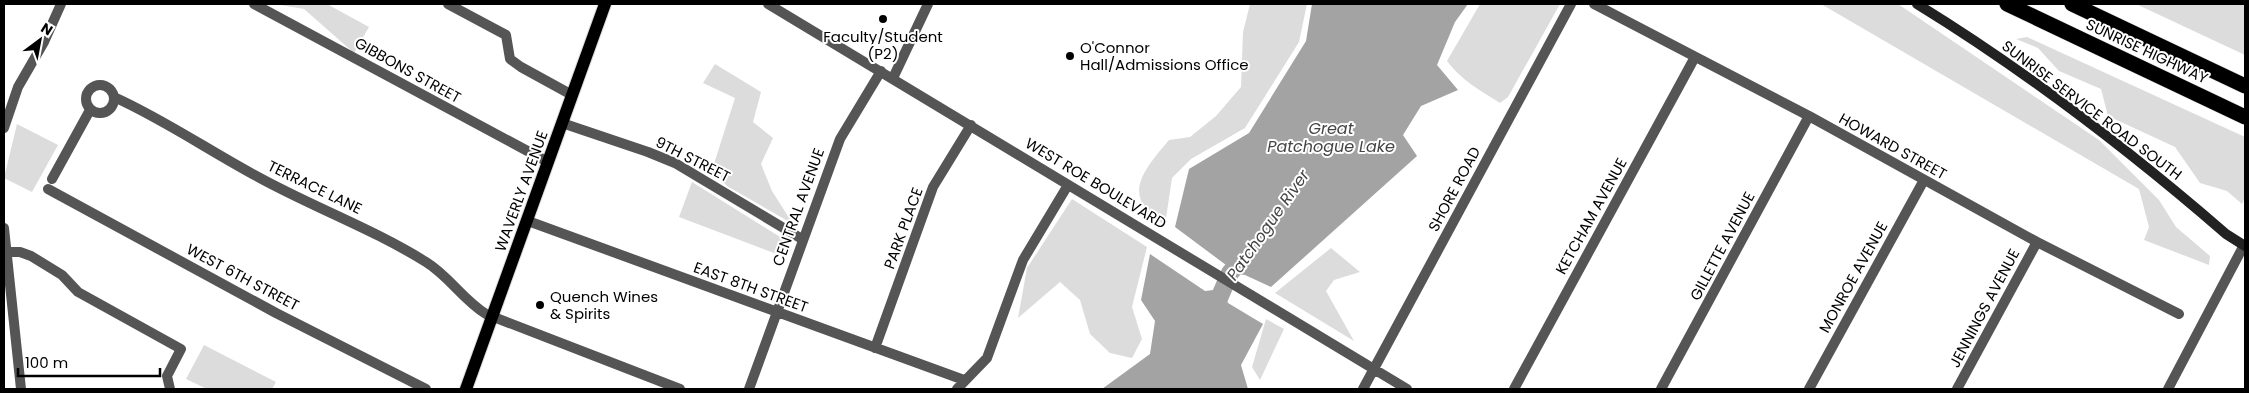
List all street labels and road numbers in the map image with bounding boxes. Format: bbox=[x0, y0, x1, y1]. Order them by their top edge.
street label: SUNRISE HIGHWAY bbox=[2083, 14, 2212, 89]
street label: GIBBONS STREET bbox=[351, 32, 465, 108]
street label: SUNRISE SERVICE ROAD SOUTH bbox=[1998, 35, 2186, 185]
street label: HOWARD STREET bbox=[1835, 108, 1951, 184]
street label: WAVERLY AVENUE bbox=[489, 128, 553, 254]
street label: 9TH STREET bbox=[652, 131, 734, 187]
street label: WEST ROE BOULEVARD bbox=[1022, 133, 1170, 233]
street label: SHORE ROAD bbox=[1423, 143, 1485, 235]
street label: CENTRAL AVENUE bbox=[767, 145, 829, 269]
street label: KETCHAM AVENUE bbox=[1550, 154, 1632, 278]
street label: TERRACE LANE bbox=[264, 155, 366, 219]
street label: PARK PLACE bbox=[879, 184, 927, 272]
street label: GILLETTE AVENUE bbox=[1684, 188, 1760, 304]
street label: MONROE AVENUE bbox=[1814, 218, 1892, 336]
street label: WEST 6TH STREET bbox=[183, 238, 303, 316]
street label: JENNINGS AVENUE bbox=[1944, 245, 2024, 371]
street label: EAST 8TH STREET bbox=[691, 257, 811, 317]

